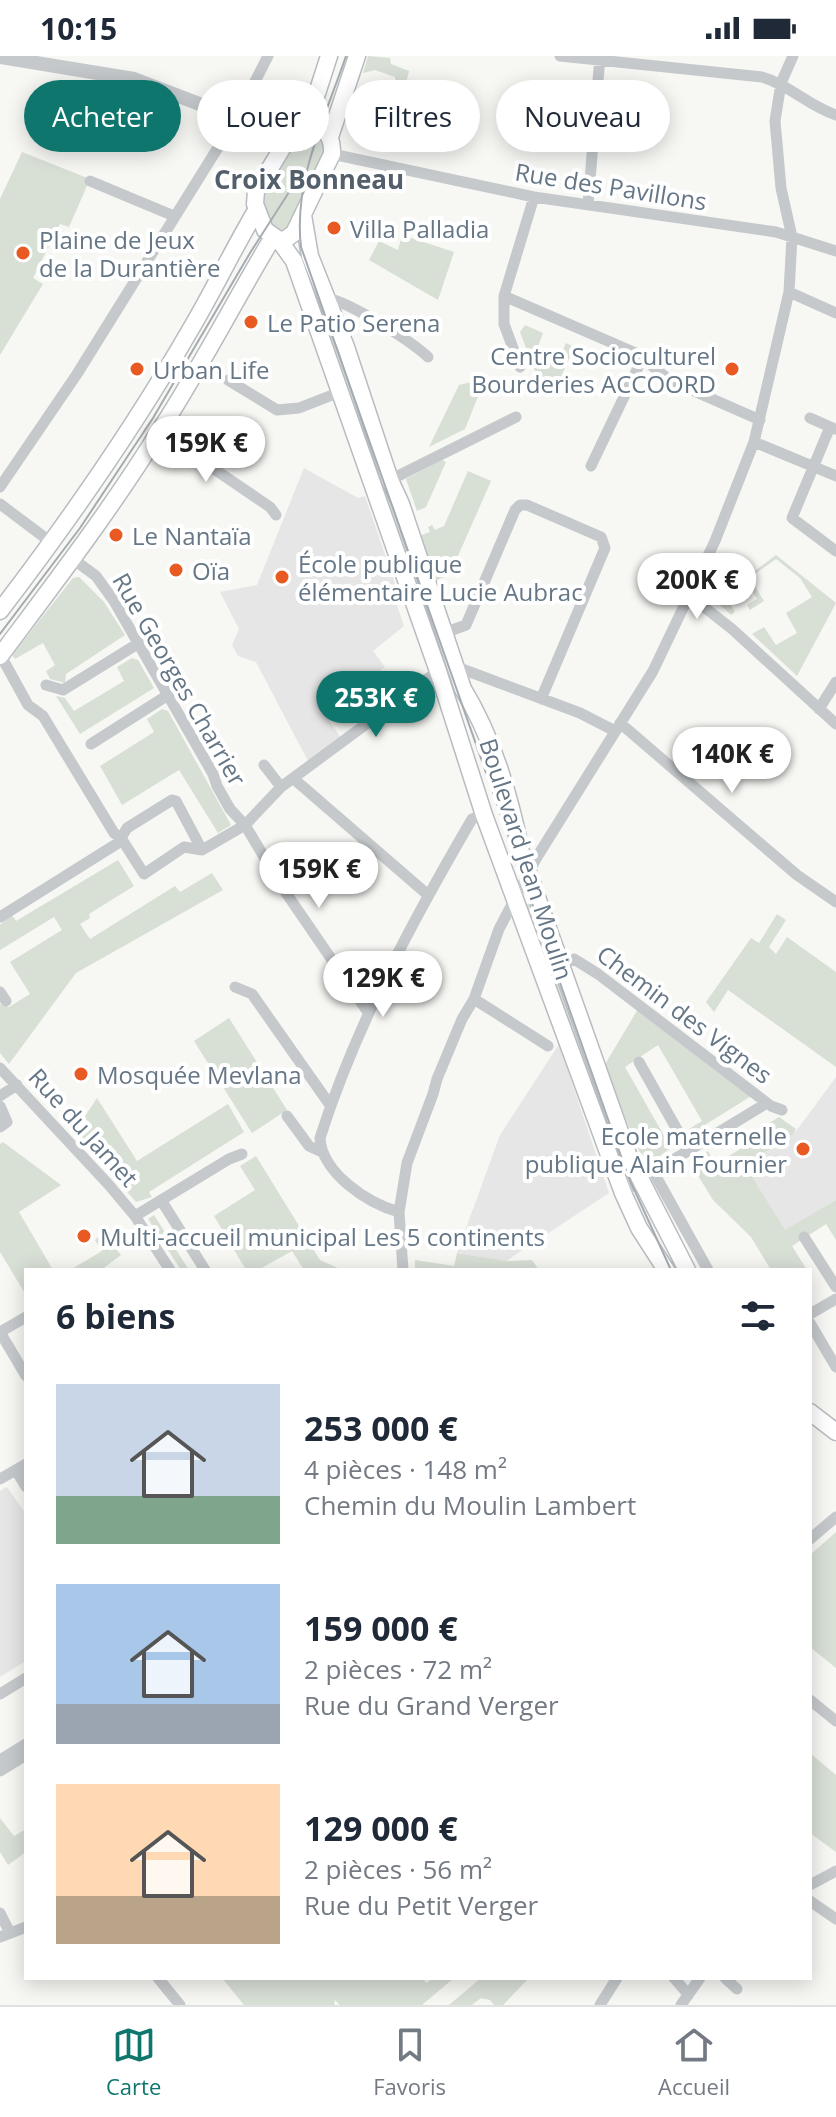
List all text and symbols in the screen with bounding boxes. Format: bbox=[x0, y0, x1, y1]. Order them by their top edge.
text: 10:15 bbox=[40, 8, 117, 49]
chip: Acheter bbox=[24, 80, 181, 152]
chip: Louer bbox=[197, 80, 329, 152]
chip: Filtres bbox=[345, 80, 480, 152]
chip: Nouveau bbox=[496, 80, 670, 152]
street label: Rue des Pavillons bbox=[513, 155, 709, 217]
district label: Croix Bonneau bbox=[214, 161, 404, 197]
place label: Villa Palladia bbox=[350, 212, 489, 245]
marker: Villa Palladia bbox=[325, 219, 343, 237]
place label: Plaine de Jeux de la Durantière bbox=[39, 223, 220, 284]
marker: Plaine de Jeux de la Durantière bbox=[14, 244, 32, 262]
place label: Le Patio Serena bbox=[267, 306, 440, 339]
marker: Le Patio Serena bbox=[242, 313, 260, 331]
place label: Centre Socioculturel Bourderies ACCOORD bbox=[471, 339, 716, 400]
place label: Urban Life bbox=[153, 353, 269, 386]
marker: Urban Life bbox=[128, 360, 146, 378]
marker: Centre Socioculturel Bourderies ACCOORD bbox=[723, 360, 741, 378]
pin: 159K € bbox=[141, 416, 271, 484]
text: 159K € bbox=[164, 424, 248, 460]
place label: Le Nantaïa bbox=[132, 519, 252, 552]
marker: Le Nantaïa bbox=[107, 526, 125, 544]
place label: École publique élémentaire Lucie Aubrac bbox=[298, 547, 583, 608]
pin: 200K € bbox=[632, 553, 762, 621]
place label: Oïa bbox=[192, 554, 230, 587]
marker: Oïa bbox=[167, 561, 185, 579]
text: 200K € bbox=[655, 561, 739, 597]
street label: Rue Georges Charrier bbox=[106, 567, 255, 792]
marker: École publique élémentaire Lucie Aubrac bbox=[273, 568, 291, 586]
pin: 253K € bbox=[311, 671, 441, 739]
text: 253K € bbox=[334, 679, 418, 715]
pin: 140K € bbox=[667, 727, 797, 795]
street label: Boulevard Jean Moulin bbox=[472, 734, 582, 984]
text: 140K € bbox=[690, 735, 774, 771]
pin: 159K € bbox=[254, 842, 384, 910]
text: 159K € bbox=[277, 850, 361, 886]
street label: Chemin des Vignes bbox=[591, 937, 779, 1091]
pin: 129K € bbox=[318, 951, 448, 1019]
text: 129K € bbox=[341, 959, 425, 995]
place label: Mosquée Mevlana bbox=[97, 1058, 302, 1091]
street label: Rue du Jamet bbox=[22, 1061, 146, 1193]
marker: Mosquée Mevlana bbox=[72, 1065, 90, 1083]
place label: Ecole maternelle publique Alain Fournier bbox=[525, 1119, 787, 1180]
marker: Ecole maternelle publique Alain Fournier bbox=[794, 1140, 812, 1158]
place label: Multi-accueil municipal Les 5 continents bbox=[100, 1220, 545, 1253]
marker: Multi-accueil municipal Les 5 continents bbox=[75, 1227, 93, 1245]
text: 6 biens bbox=[56, 1293, 176, 1339]
icon: filters bbox=[736, 1294, 780, 1338]
text: 253 000 € bbox=[304, 1405, 458, 1451]
icon: home bbox=[120, 1416, 216, 1512]
text: 4 pièces · 148 m² bbox=[304, 1451, 507, 1487]
text: Chemin du Moulin Lambert bbox=[304, 1487, 636, 1523]
text: 159 000 € bbox=[304, 1605, 458, 1651]
icon: home bbox=[120, 1616, 216, 1712]
text: 2 pièces · 72 m² bbox=[304, 1651, 492, 1687]
text: Rue du Grand Verger bbox=[304, 1687, 559, 1723]
text: 129 000 € bbox=[304, 1805, 458, 1851]
icon: home bbox=[120, 1816, 216, 1912]
text: 2 pièces · 56 m² bbox=[304, 1851, 492, 1887]
text: Rue du Petit Verger bbox=[304, 1887, 538, 1923]
tab: Carte bbox=[106, 2023, 161, 2101]
tab: Favoris bbox=[373, 2023, 446, 2101]
tab: Accueil bbox=[658, 2023, 730, 2101]

